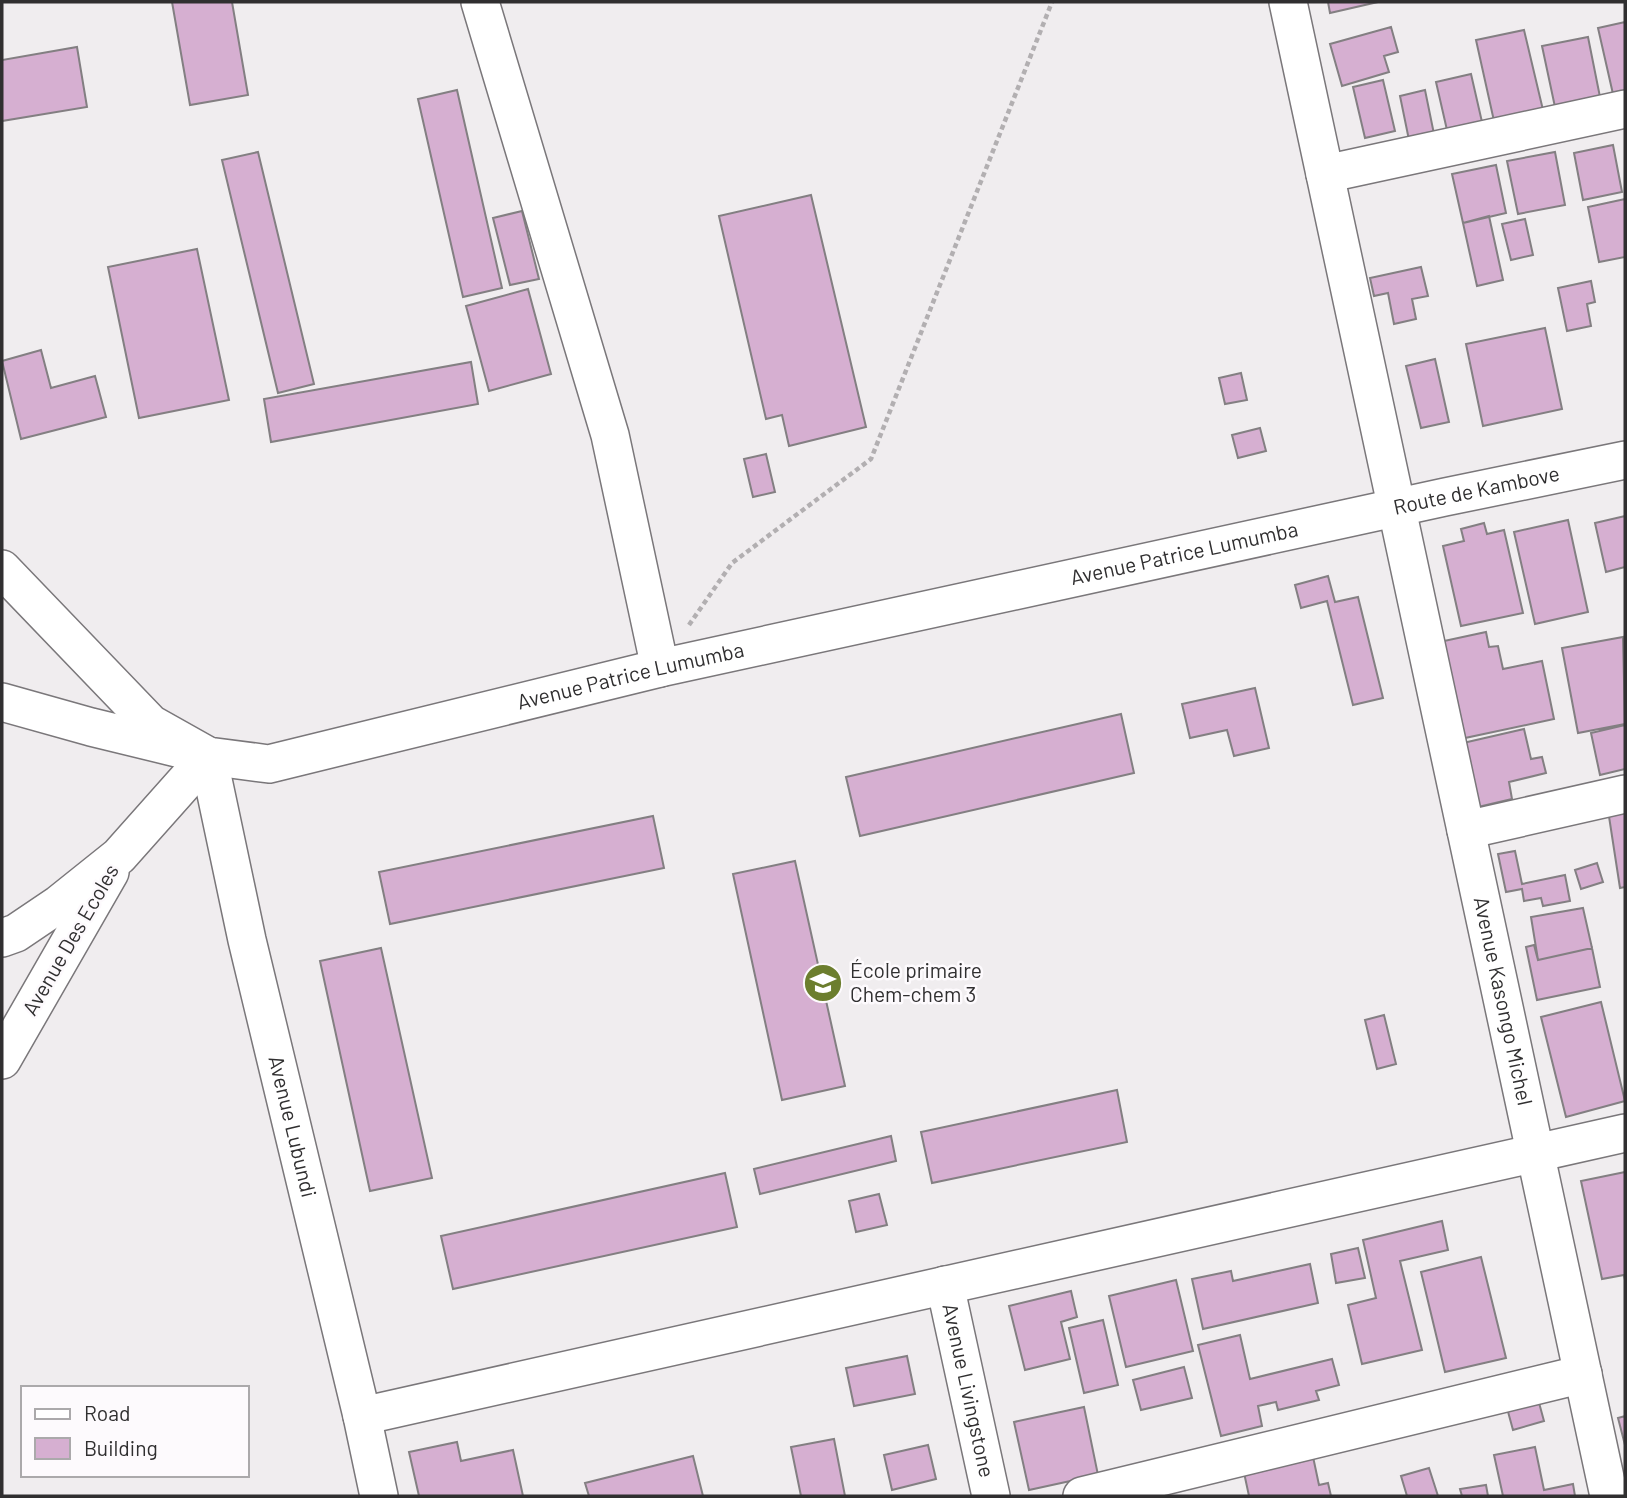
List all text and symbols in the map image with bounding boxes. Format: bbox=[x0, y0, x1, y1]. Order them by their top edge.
street label: Route de Kambove bbox=[1391, 460, 1562, 519]
street label: Avenue Patrice Lumumba bbox=[1068, 515, 1300, 589]
street label: Avenue Patrice Lumumba bbox=[514, 636, 746, 714]
street label: Avenue Des Ecoles bbox=[16, 859, 123, 1019]
street label: Avenue Kasongo Michel bbox=[1470, 894, 1539, 1108]
place label: École primaire Chem-chem 3 bbox=[850, 957, 982, 1006]
school or university icon: École primaire Chem-chem 3 bbox=[802, 962, 844, 1004]
street label: Avenue Lubundi bbox=[264, 1053, 323, 1200]
street label: Avenue Livingstone bbox=[938, 1301, 1001, 1480]
legend bbox=[21, 1386, 248, 1477]
text: Road bbox=[84, 1400, 130, 1425]
text: Building bbox=[84, 1435, 158, 1460]

